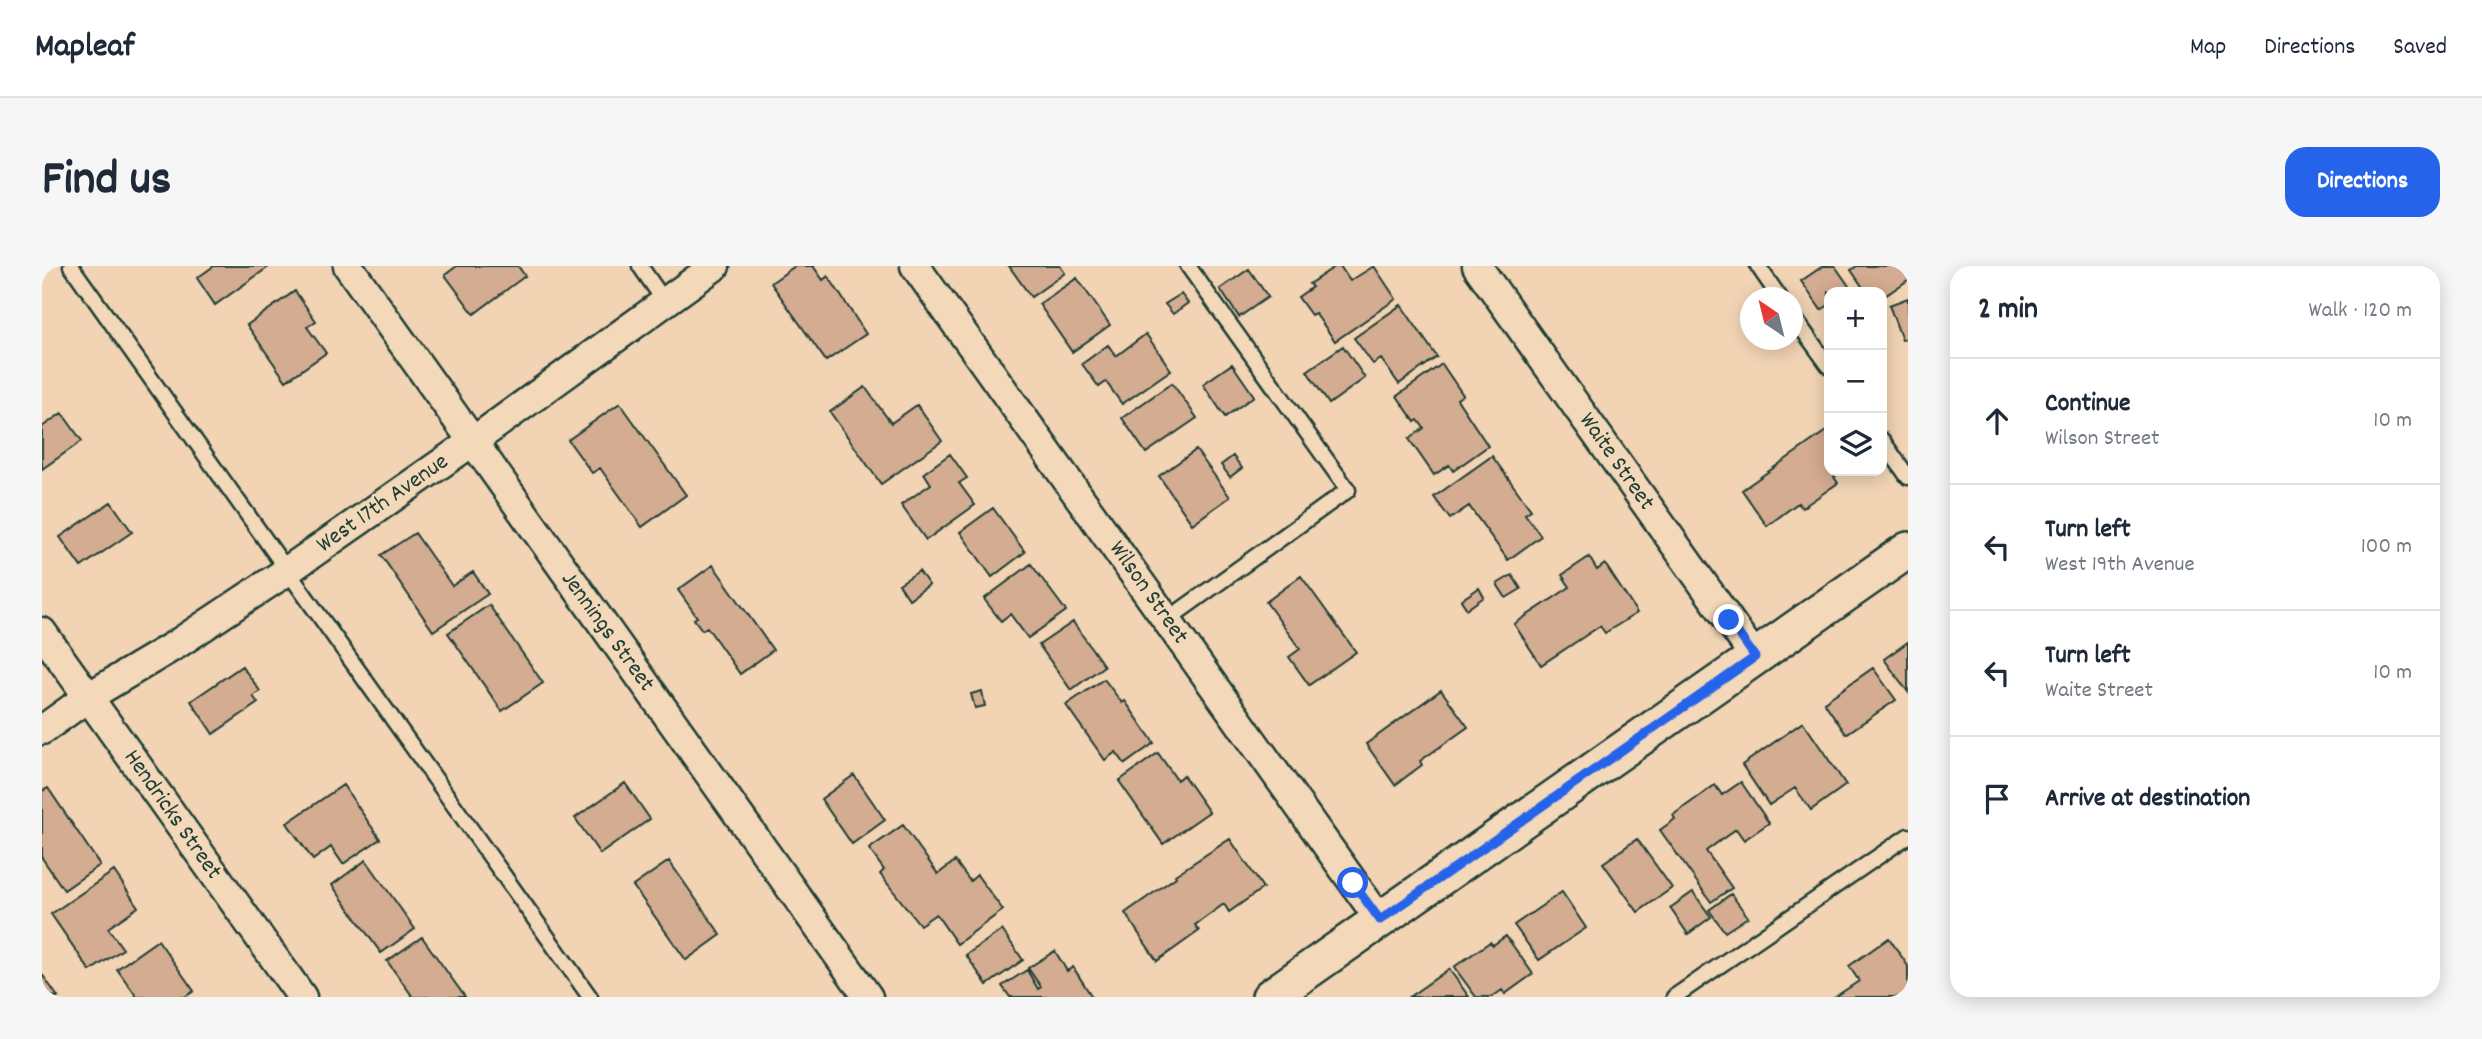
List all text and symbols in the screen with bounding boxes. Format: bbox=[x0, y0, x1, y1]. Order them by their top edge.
text: Mapleaf bbox=[35, 25, 135, 72]
text: Map bbox=[2190, 31, 2226, 65]
text: Directions bbox=[2264, 31, 2355, 65]
text: Saved bbox=[2393, 31, 2447, 65]
text: Find us bbox=[42, 147, 171, 217]
button: Directions bbox=[2285, 147, 2440, 217]
north arrow bbox=[1740, 287, 1803, 350]
map controls bbox=[1824, 287, 1887, 476]
button: + bbox=[1824, 287, 1887, 350]
text: 2 min bbox=[1978, 290, 2038, 333]
text: Walk · 120 m bbox=[2309, 295, 2412, 328]
button: − bbox=[1824, 350, 1887, 413]
text: Continue bbox=[2045, 386, 2130, 423]
icon: ahead bbox=[1978, 402, 2016, 440]
text: 10 m bbox=[2373, 405, 2412, 438]
street label: Waite Street bbox=[1570, 406, 1662, 518]
button: layers bbox=[1824, 413, 1887, 476]
text: Wilson Street bbox=[2045, 423, 2160, 456]
street label: West 17th Avenue bbox=[310, 446, 456, 562]
text: Turn left bbox=[2045, 512, 2131, 549]
icon: left bbox=[1978, 528, 2016, 566]
text: 100 m bbox=[2361, 531, 2412, 564]
street label: Wilson Street bbox=[1100, 534, 1196, 652]
text: West 19th Avenue bbox=[2045, 549, 2195, 582]
street label: Jennings Street bbox=[552, 565, 662, 699]
route end bbox=[1713, 604, 1744, 635]
text: Turn left bbox=[2045, 638, 2131, 675]
icon: left bbox=[1978, 654, 2016, 692]
text: 10 m bbox=[2373, 657, 2412, 690]
text: Waite Street bbox=[2045, 675, 2153, 708]
street label: Hendricks Street bbox=[115, 743, 230, 887]
icon: arrive bbox=[1978, 780, 2016, 818]
text: Arrive at destination bbox=[2045, 781, 2250, 818]
route start bbox=[1337, 867, 1368, 898]

